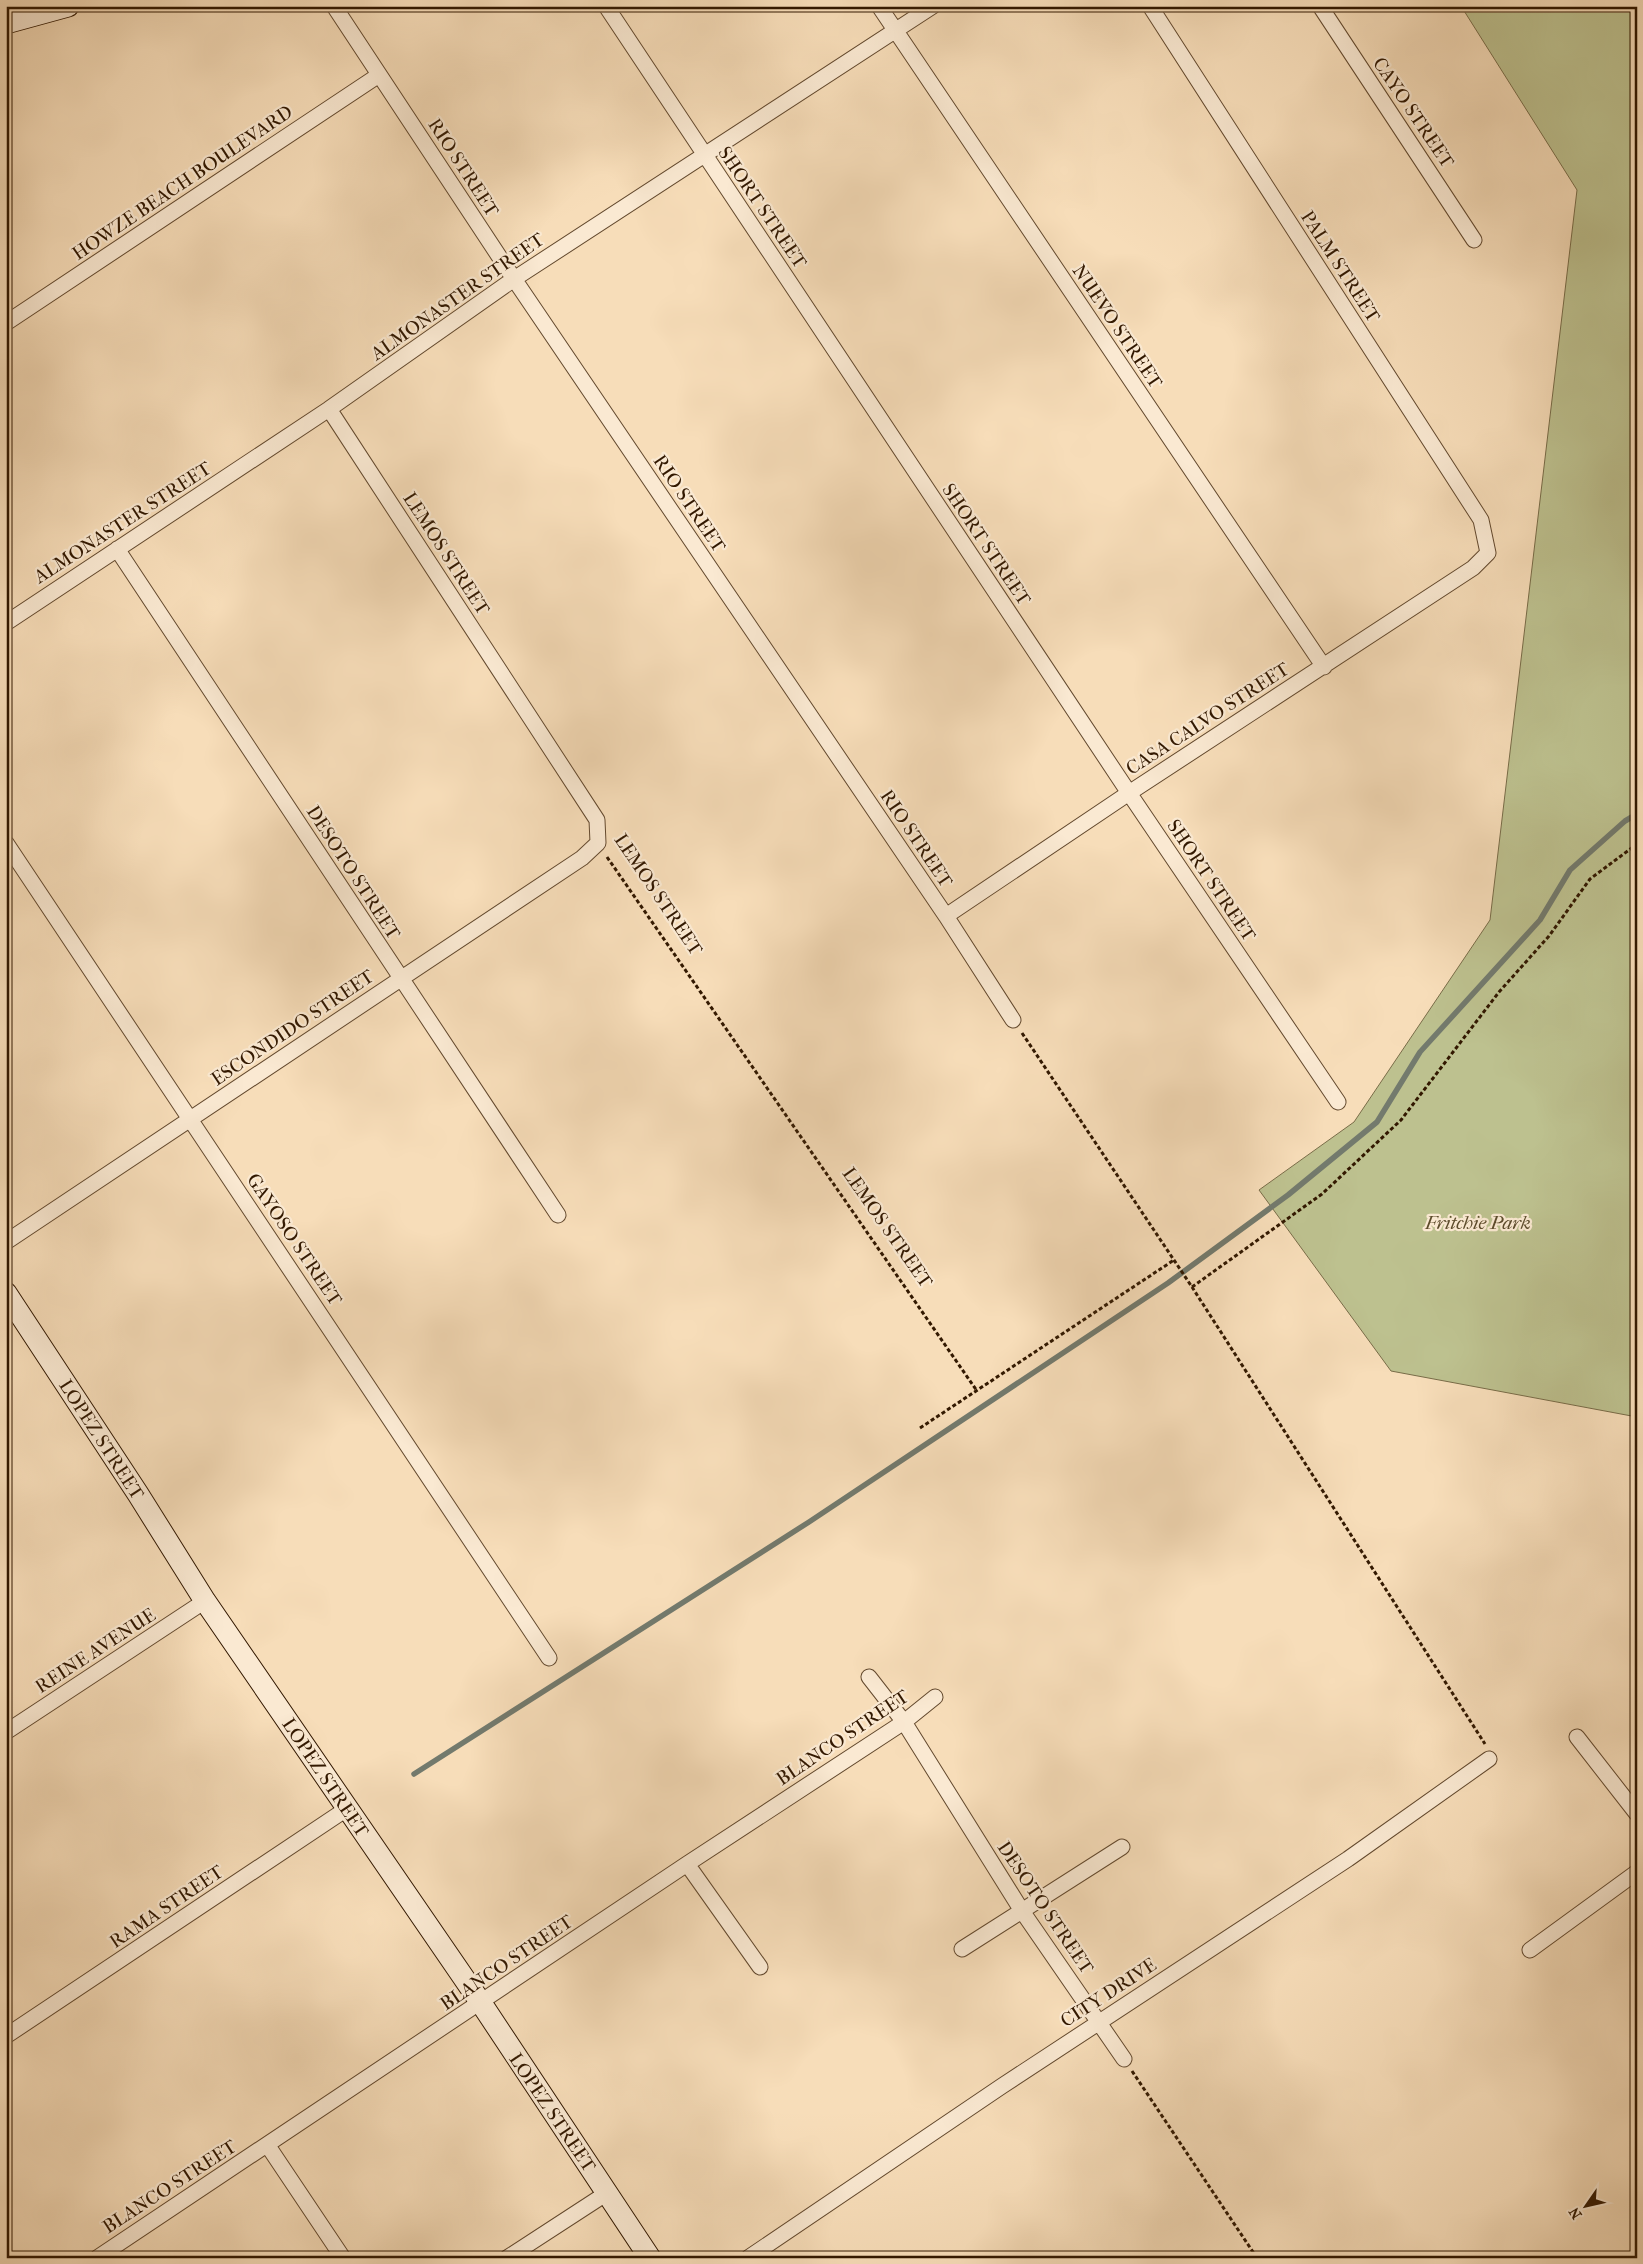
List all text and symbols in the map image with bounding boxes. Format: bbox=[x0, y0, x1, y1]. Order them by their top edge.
street label: CAYO STREET bbox=[1368, 53, 1458, 172]
street label: HOWZE BEACH BOULEVARD bbox=[68, 101, 297, 265]
street label: RIO STREET bbox=[423, 114, 503, 221]
street label: SHORT STREET bbox=[713, 143, 811, 273]
street label: PALM STREET bbox=[1296, 207, 1384, 327]
street label: ALMONASTER STREET bbox=[366, 228, 549, 366]
street label: NUEVO STREET bbox=[1068, 261, 1167, 393]
street label: RIO STREET bbox=[649, 451, 730, 556]
street label: ALMONASTER STREET bbox=[29, 457, 215, 589]
street label: SHORT STREET bbox=[937, 480, 1035, 610]
street label: LEMOS STREET bbox=[398, 488, 494, 619]
street label: CASA CALVO STREET bbox=[1122, 658, 1293, 780]
street label: RIO STREET bbox=[876, 786, 957, 891]
street label: DESOTO STREET bbox=[302, 802, 405, 944]
street label: SHORT STREET bbox=[1162, 816, 1260, 946]
street label: LEMOS STREET bbox=[609, 830, 707, 960]
street label: ESCONDIDO STREET bbox=[207, 965, 378, 1090]
street label: LEMOS STREET bbox=[838, 1163, 937, 1292]
street label: GAYOSO STREET bbox=[242, 1170, 346, 1310]
park label: Fritchie Park bbox=[1424, 1212, 1531, 1234]
street label: LOPEZ STREET bbox=[54, 1375, 148, 1504]
street label: REINE AVENUE bbox=[31, 1604, 160, 1698]
street label: BLANCO STREET bbox=[772, 1685, 913, 1790]
street label: LOPEZ STREET bbox=[277, 1714, 373, 1841]
street label: DESOTO STREET bbox=[993, 1837, 1098, 1978]
street label: RAMA STREET bbox=[106, 1861, 228, 1953]
street label: BLANCO STREET bbox=[436, 1910, 577, 2015]
street label: CITY DRIVE bbox=[1057, 1954, 1161, 2032]
street label: LOPEZ STREET bbox=[504, 2049, 600, 2176]
street label: BLANCO STREET bbox=[99, 2135, 241, 2238]
north arrow bbox=[1560, 2182, 1610, 2232]
text: N bbox=[1565, 2204, 1586, 2222]

